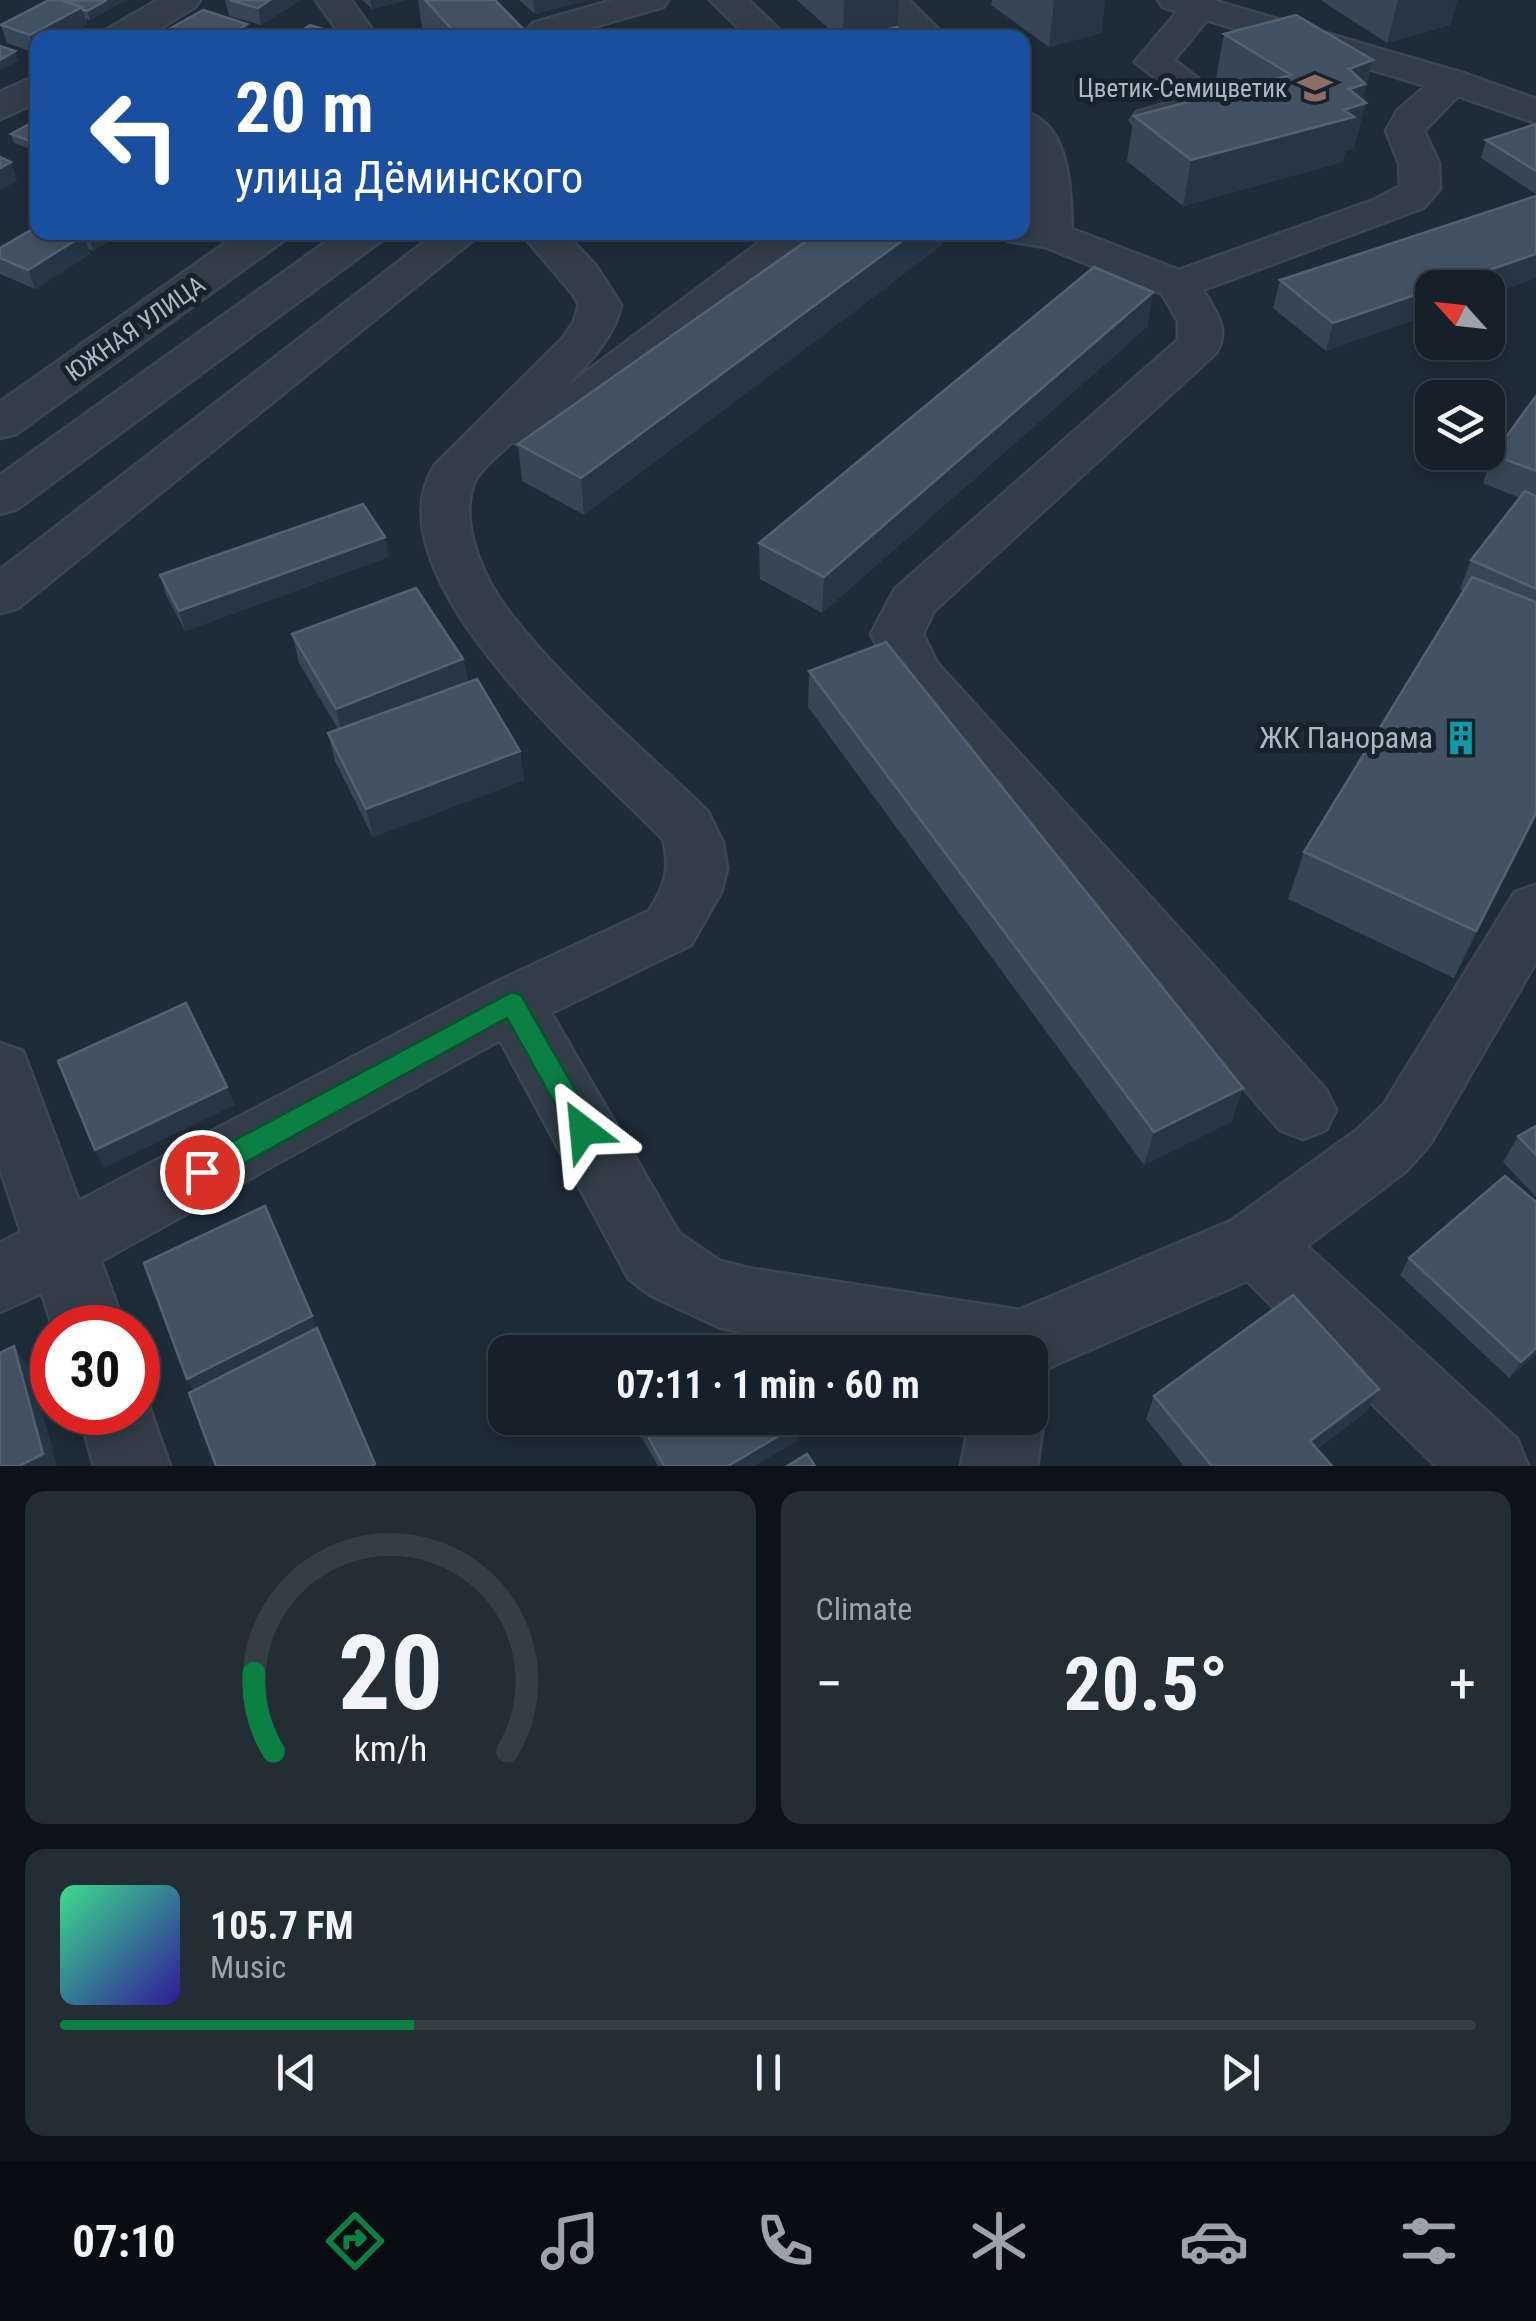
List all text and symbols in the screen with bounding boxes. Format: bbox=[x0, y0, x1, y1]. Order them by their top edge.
text: 20 m bbox=[235, 67, 374, 149]
school or university icon: Цветик-Семицветик bbox=[1296, 69, 1334, 107]
icon: left bbox=[70, 70, 200, 200]
place label: Цветик-Семицветик bbox=[1078, 74, 1287, 103]
text: улица Дёминского bbox=[235, 151, 583, 204]
street label: ЮЖНАЯ УЛИЦА bbox=[60, 270, 210, 387]
north arrow bbox=[1415, 270, 1505, 360]
map controls bbox=[1415, 270, 1505, 470]
button: layers bbox=[1415, 380, 1505, 470]
building icon: ЖК Панорама bbox=[1442, 719, 1480, 757]
place label: ЖК Панорама bbox=[1259, 720, 1433, 755]
position arrow bbox=[531, 1078, 635, 1182]
pin bbox=[160, 1130, 245, 1215]
icon: arrive bbox=[175, 1145, 230, 1200]
speed limit sign: 30 bbox=[30, 1305, 160, 1435]
text: 07:11 · 1 min · 60 m bbox=[616, 1363, 920, 1407]
text: Climate bbox=[816, 1590, 912, 1628]
text: 20 bbox=[338, 1613, 443, 1734]
text: 20.5° bbox=[1064, 1640, 1228, 1728]
text: − bbox=[816, 1652, 843, 1716]
text: + bbox=[1449, 1652, 1476, 1716]
text: km/h bbox=[353, 1728, 427, 1770]
text: 105.7 FM bbox=[210, 1904, 354, 1948]
text: Music bbox=[210, 1948, 286, 1986]
icon: previous bbox=[269, 2045, 324, 2100]
icon: pause bbox=[741, 2045, 796, 2100]
icon: next bbox=[1213, 2045, 1268, 2100]
icon: directions bbox=[320, 2206, 390, 2276]
icon: music bbox=[535, 2206, 605, 2276]
icon: phone bbox=[750, 2206, 820, 2276]
icon: climate bbox=[964, 2206, 1034, 2276]
icon: car bbox=[1179, 2206, 1249, 2276]
icon: filters bbox=[1394, 2206, 1464, 2276]
text: 07:10 bbox=[72, 2215, 176, 2268]

